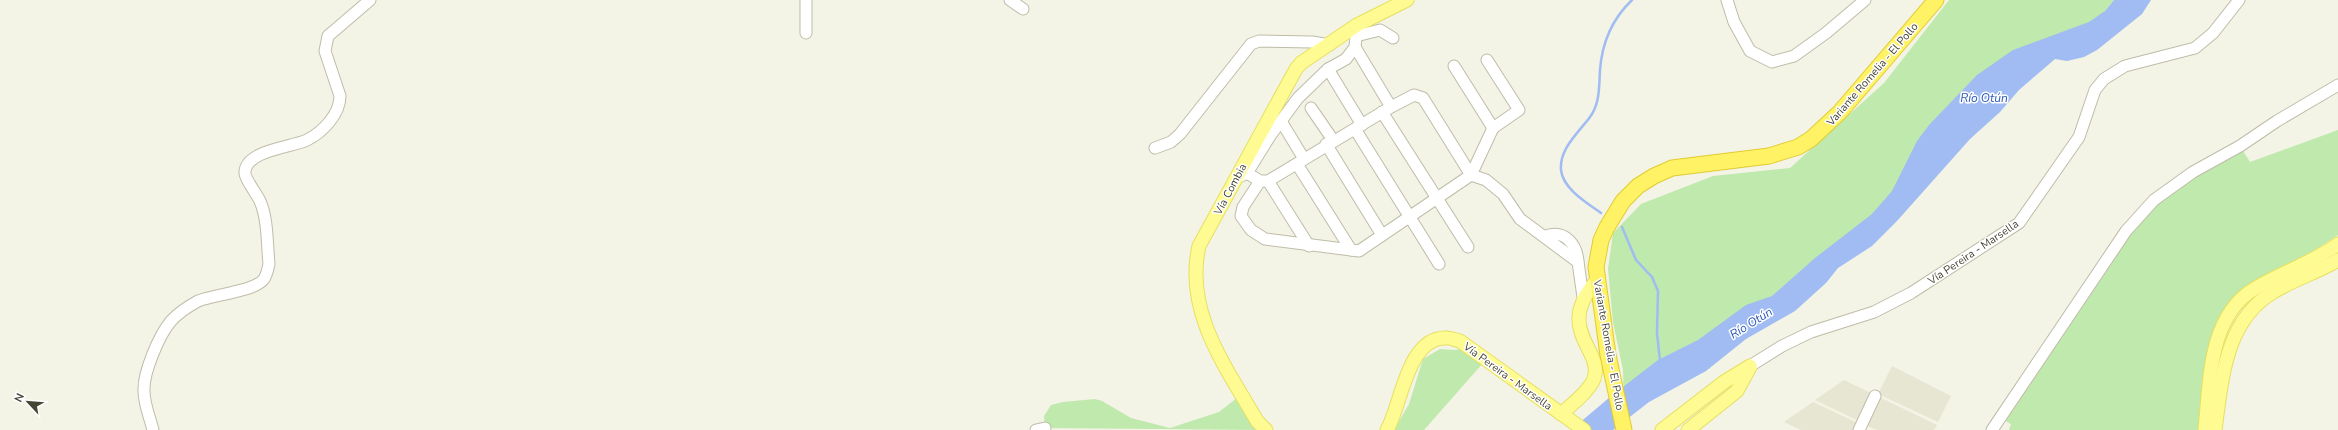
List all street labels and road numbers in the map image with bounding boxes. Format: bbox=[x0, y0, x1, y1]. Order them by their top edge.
street label: Variante Romelia - El Pollo bbox=[1823, 19, 1921, 130]
street label: Vía Combia bbox=[1210, 161, 1250, 218]
street label: Vía Pereira - Marsella bbox=[1924, 216, 2022, 289]
street label: Variante Romelia - El Pollo bbox=[1589, 278, 1627, 412]
street label: Vía Pereira - Marsella bbox=[1460, 339, 1555, 414]

